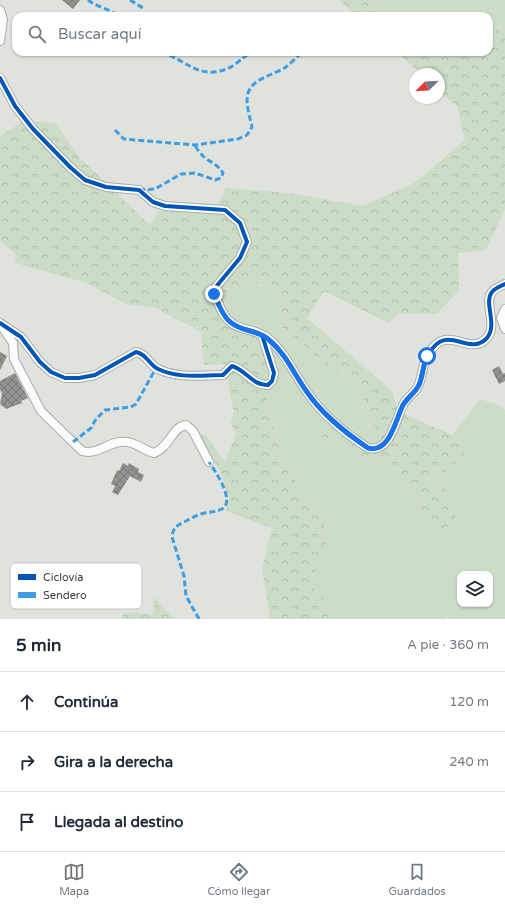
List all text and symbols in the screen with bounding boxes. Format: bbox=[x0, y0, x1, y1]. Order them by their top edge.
search box bbox=[12, 12, 493, 56]
icon: search bbox=[26, 23, 48, 45]
text: Buscar aquí bbox=[58, 25, 141, 43]
north arrow bbox=[409, 68, 445, 104]
route end bbox=[205, 285, 223, 303]
route start bbox=[418, 347, 436, 365]
legend bbox=[10, 563, 142, 609]
text: Ciclovía bbox=[43, 571, 83, 584]
map controls bbox=[457, 571, 493, 607]
button: layers bbox=[457, 571, 493, 607]
text: Sendero bbox=[43, 589, 87, 602]
text: 5 min bbox=[16, 635, 61, 656]
text: A pie · 360 m bbox=[407, 637, 489, 653]
icon: ahead bbox=[16, 691, 38, 713]
text: Continúa bbox=[54, 693, 118, 711]
text: 120 m bbox=[449, 694, 489, 710]
icon: right bbox=[16, 751, 38, 773]
text: Gira a la derecha bbox=[54, 753, 173, 771]
text: 240 m bbox=[449, 754, 489, 770]
icon: arrive bbox=[16, 811, 38, 833]
text: Llegada al destino bbox=[54, 813, 183, 831]
tab: Mapa bbox=[59, 861, 89, 898]
tab: Cómo llegar bbox=[207, 861, 270, 898]
tab: Guardados bbox=[389, 861, 446, 898]

